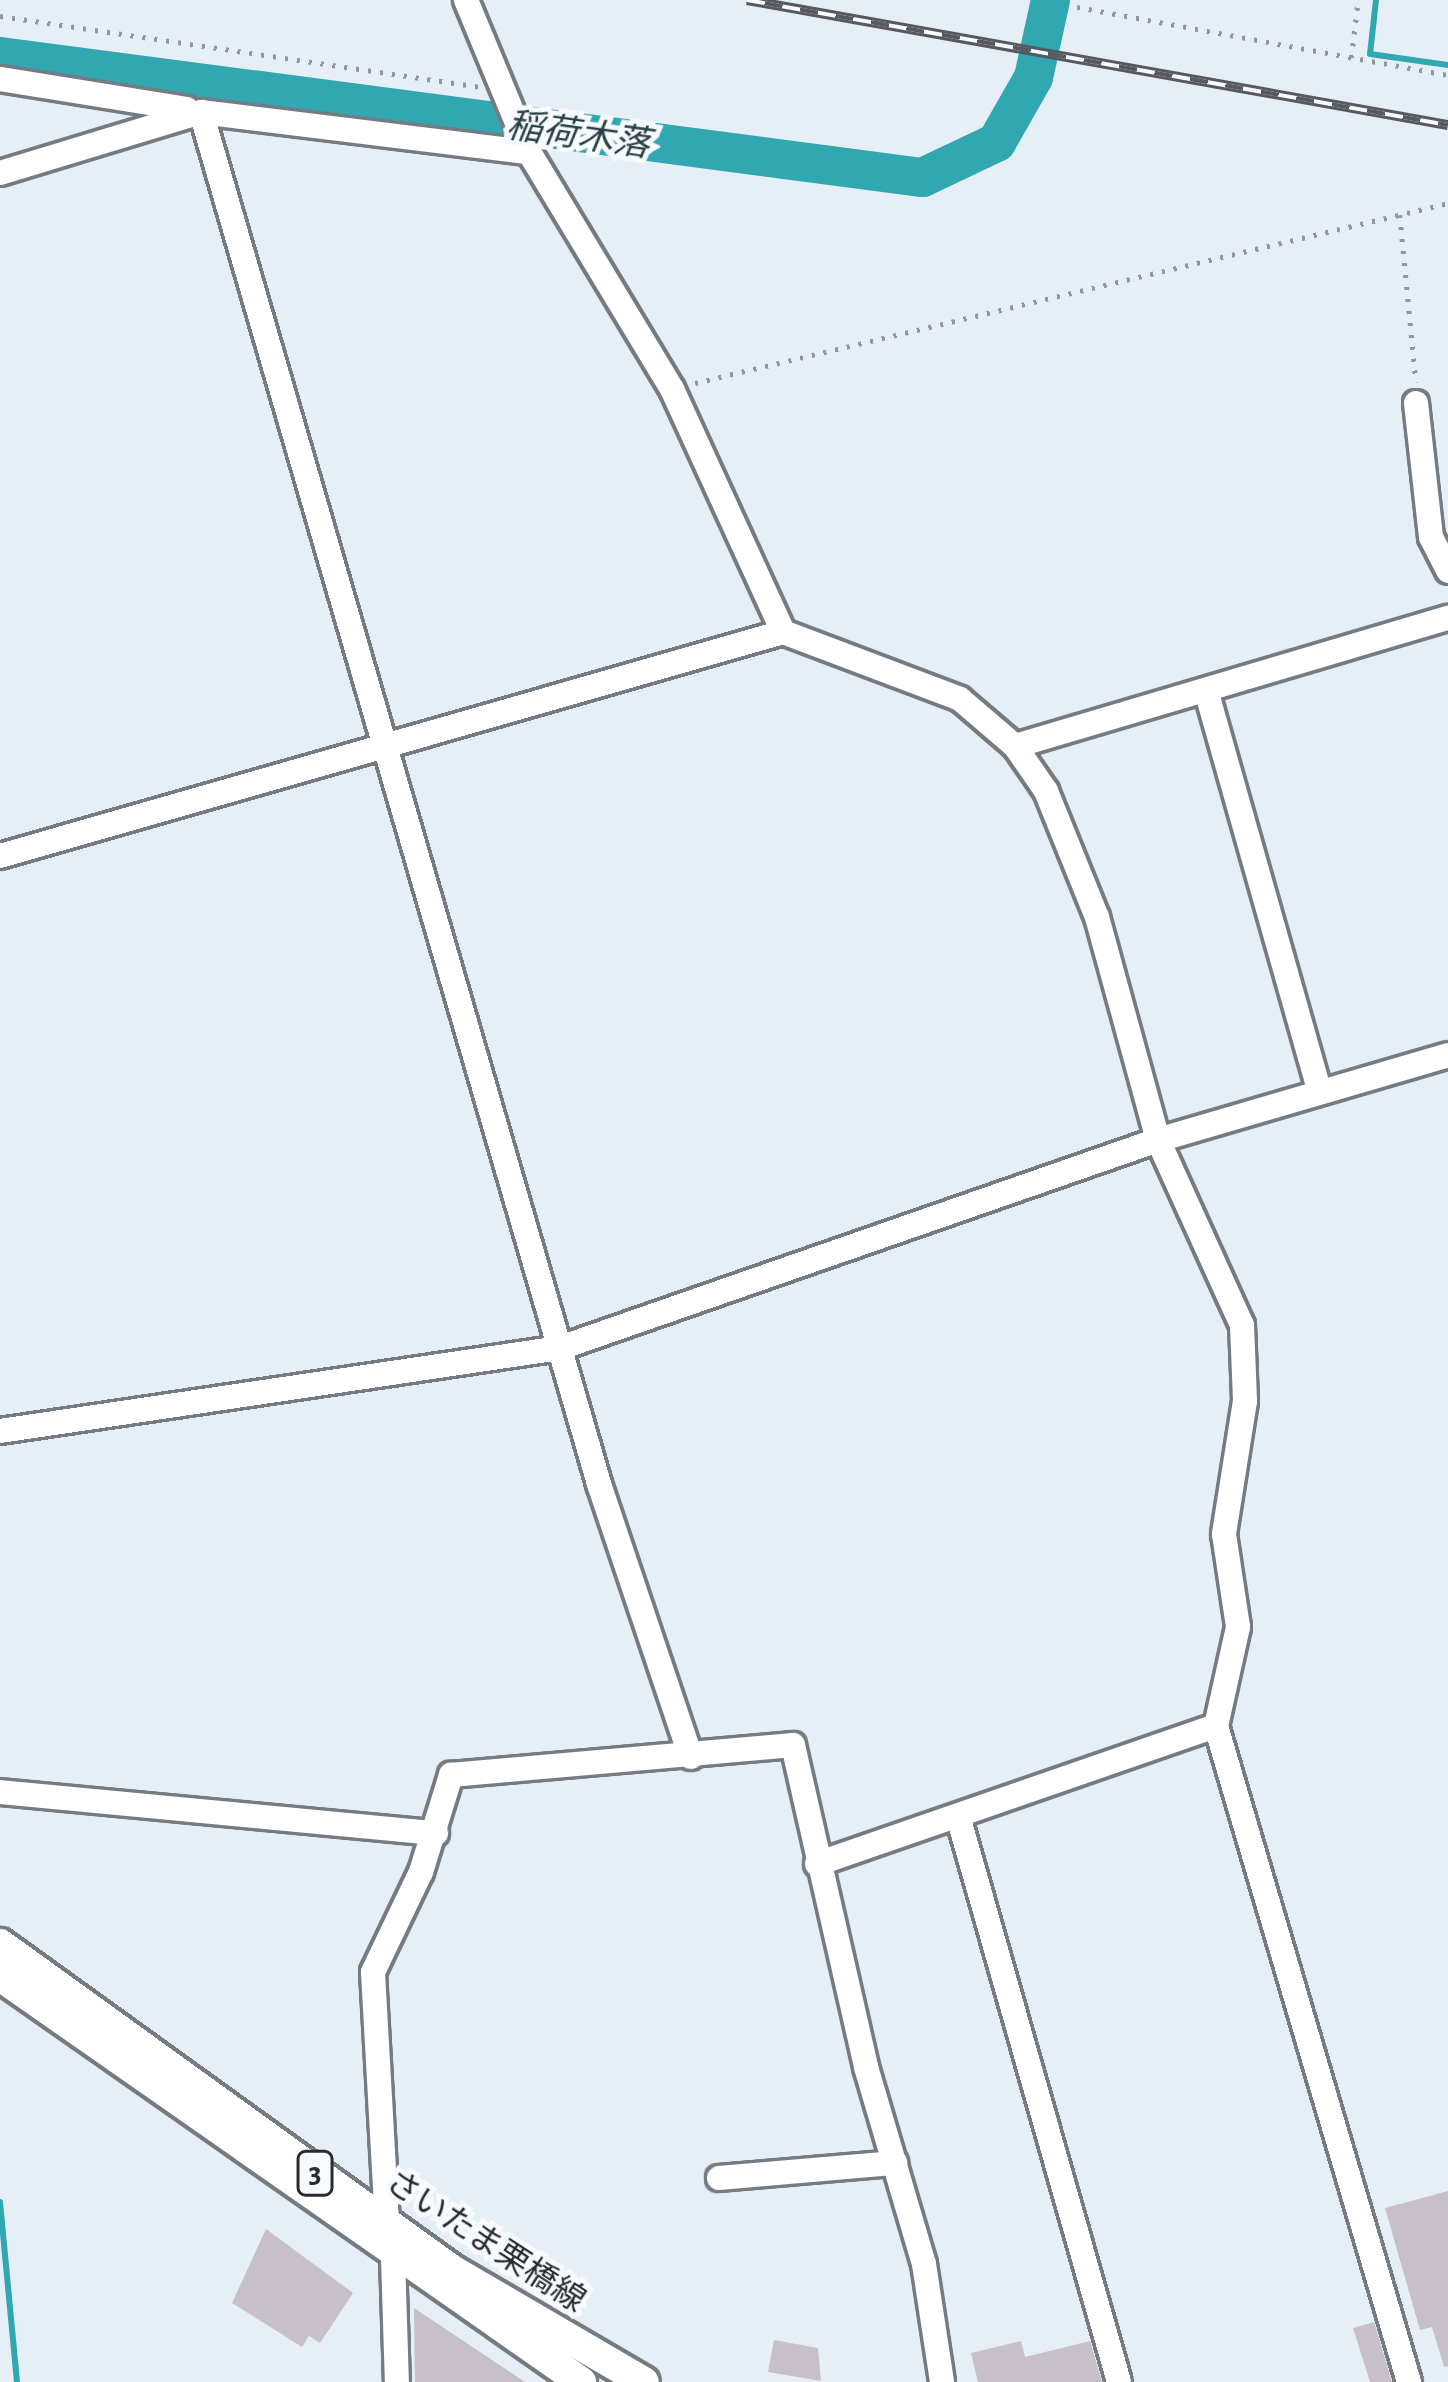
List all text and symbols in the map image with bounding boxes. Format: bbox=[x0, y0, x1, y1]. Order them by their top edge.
water label: 稲荷木落 bbox=[504, 105, 652, 167]
road number: 3 bbox=[294, 2149, 336, 2197]
street label: さいたま栗橋線 bbox=[377, 2162, 593, 2322]

